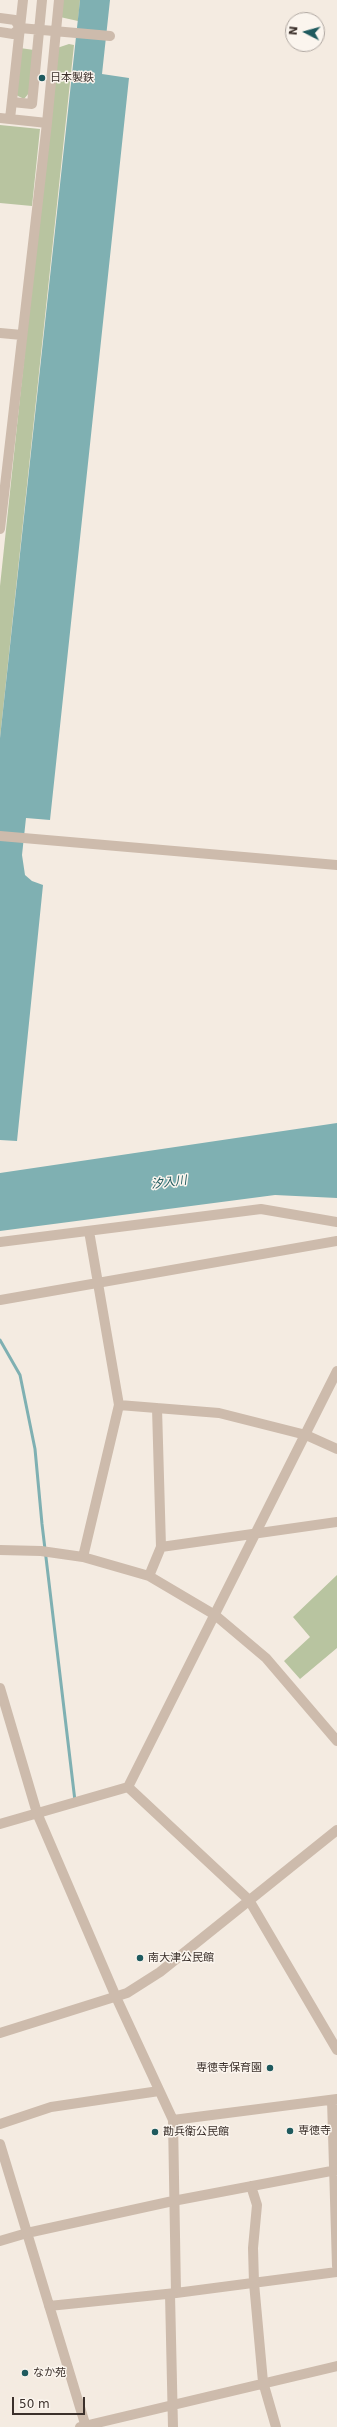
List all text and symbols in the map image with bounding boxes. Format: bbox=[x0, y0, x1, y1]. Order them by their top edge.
north arrow bbox=[285, 12, 325, 52]
text: N bbox=[287, 26, 301, 36]
place label: 日本製鉄 bbox=[50, 71, 94, 85]
marker: 日本製鉄 bbox=[37, 73, 47, 83]
water label: 汐入川 bbox=[150, 1174, 188, 1192]
place label: 南大津公民館 bbox=[148, 1951, 214, 1965]
marker: 南大津公民館 bbox=[135, 1953, 145, 1963]
place label: 専徳寺保育園 bbox=[196, 2061, 262, 2075]
marker: 専徳寺保育園 bbox=[265, 2063, 275, 2073]
place label: 専徳寺 bbox=[298, 2124, 331, 2138]
place label: 勘兵衛公民館 bbox=[163, 2125, 229, 2139]
marker: 専徳寺 bbox=[285, 2126, 295, 2136]
marker: 勘兵衛公民館 bbox=[150, 2127, 160, 2137]
place label: なか苑 bbox=[33, 2366, 66, 2380]
marker: なか苑 bbox=[20, 2368, 30, 2378]
scale bar bbox=[14, 2389, 87, 2415]
text: 50 m bbox=[19, 2397, 50, 2411]

